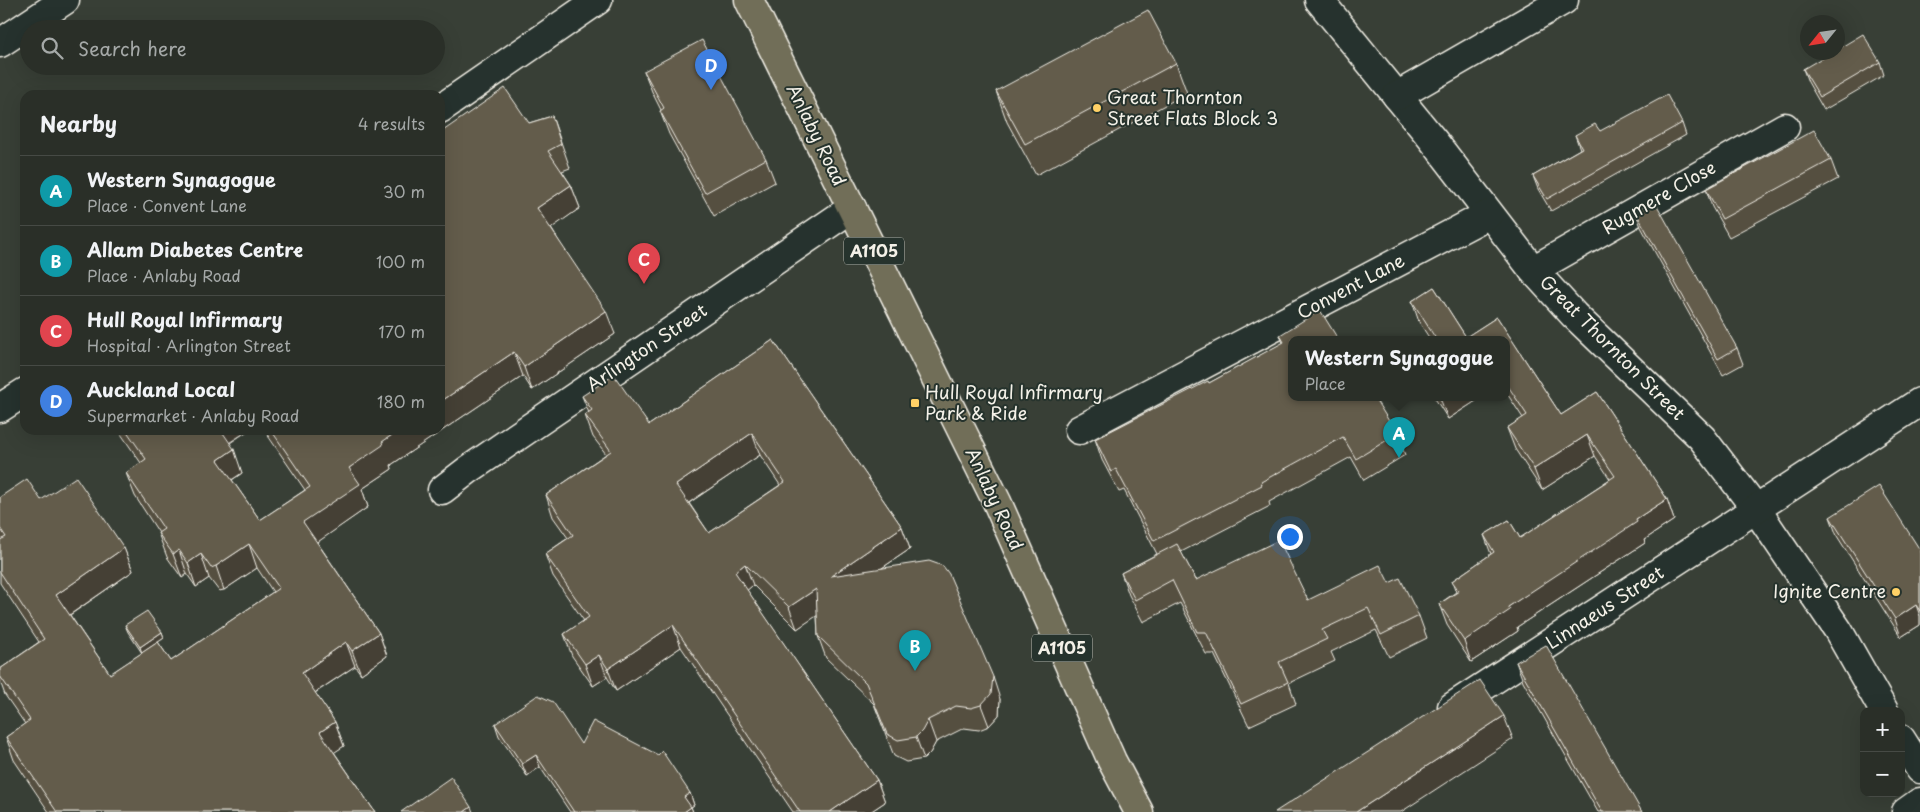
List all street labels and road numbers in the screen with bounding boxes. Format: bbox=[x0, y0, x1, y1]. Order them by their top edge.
street label: Anlaby Road bbox=[781, 79, 854, 190]
street label: Rugmere Close bbox=[1596, 153, 1720, 240]
road number: A1105 bbox=[844, 238, 904, 264]
street label: Convent Lane bbox=[1292, 246, 1409, 325]
street label: Great Thornton Street bbox=[1534, 268, 1692, 426]
street label: Arlington Street bbox=[580, 296, 712, 397]
street label: Anlaby Road bbox=[960, 443, 1031, 554]
street label: Linnaeus Street bbox=[1540, 558, 1669, 655]
road number: A1105 bbox=[1032, 634, 1092, 661]

